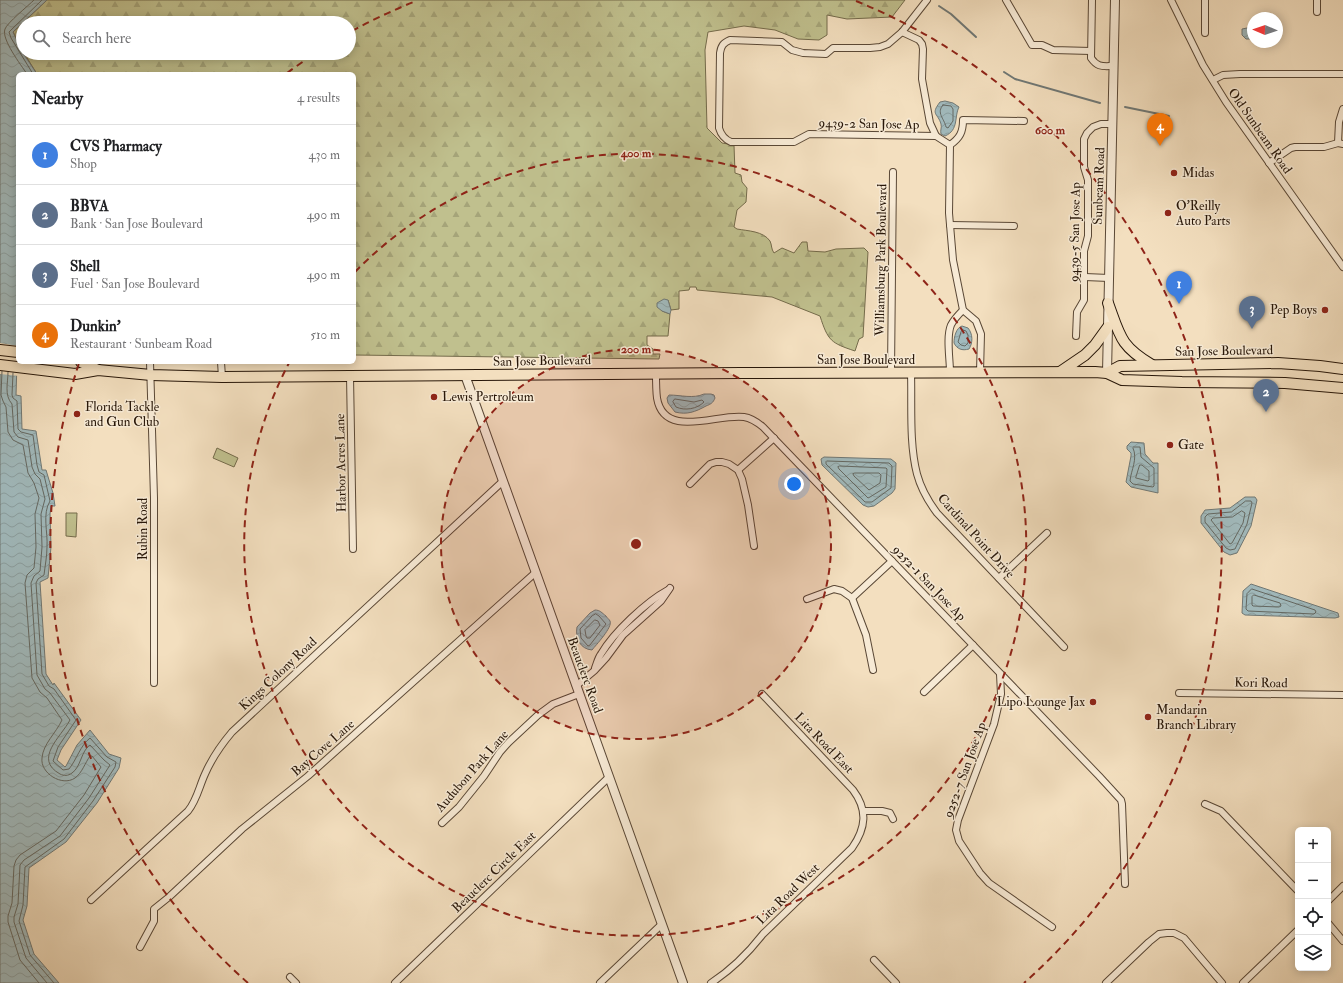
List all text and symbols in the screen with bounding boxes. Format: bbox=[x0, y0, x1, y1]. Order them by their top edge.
north arrow bbox=[1247, 12, 1283, 48]
search box bbox=[16, 16, 356, 60]
icon: search bbox=[30, 27, 52, 49]
text: Search here bbox=[62, 29, 131, 48]
street label: Old Sunbeam Road bbox=[1225, 85, 1296, 177]
text: Nearby bbox=[32, 88, 83, 109]
text: 4 results bbox=[297, 90, 340, 106]
pin: 4 bbox=[1147, 113, 1173, 146]
street label: 9439-2 San Jose Ap bbox=[817, 115, 920, 134]
text: 600 m bbox=[1035, 123, 1066, 138]
text: CVS Pharmacy bbox=[70, 137, 162, 156]
text: 400 m bbox=[620, 146, 652, 161]
street label: Sunbeam Road bbox=[1090, 146, 1108, 225]
text: 1 bbox=[43, 147, 47, 163]
text: 430 m bbox=[309, 147, 340, 163]
text: Shop bbox=[70, 156, 97, 172]
place label: Midas bbox=[1182, 165, 1215, 181]
marker: Midas bbox=[1169, 168, 1179, 178]
street label: 9439-5 San Jose Ap bbox=[1066, 181, 1085, 283]
street label: Williamsburg Park Boulevard bbox=[872, 183, 890, 337]
text: BBVA bbox=[70, 197, 109, 216]
place label: O'Reilly Auto Parts bbox=[1175, 198, 1231, 229]
text: 2 bbox=[42, 207, 48, 223]
text: 490 m bbox=[307, 207, 340, 223]
marker: O'Reilly Auto Parts bbox=[1163, 208, 1173, 218]
text: Bank · San Jose Boulevard bbox=[70, 216, 203, 232]
text: Shell bbox=[70, 257, 100, 276]
text: 3 bbox=[43, 267, 48, 283]
text: 490 m bbox=[307, 267, 340, 283]
pin: 1 bbox=[1166, 271, 1192, 304]
text: Fuel · San Jose Boulevard bbox=[70, 276, 200, 292]
pin: 3 bbox=[1239, 296, 1265, 329]
place label: Pep Boys bbox=[1270, 302, 1318, 319]
marker: Pep Boys bbox=[1320, 305, 1330, 315]
text: Dunkin' bbox=[70, 317, 120, 336]
text: 4 bbox=[41, 327, 49, 343]
text: 510 m bbox=[310, 327, 340, 343]
text: Restaurant · Sunbeam Road bbox=[70, 336, 212, 352]
text: 200 m bbox=[621, 342, 652, 357]
street label: San Jose Boulevard bbox=[1175, 342, 1274, 360]
street label: San Jose Boulevard bbox=[493, 352, 592, 370]
street label: San Jose Boulevard bbox=[817, 352, 916, 368]
pin: 2 bbox=[1253, 379, 1279, 412]
place label: Lewis Pertroleum bbox=[442, 389, 534, 405]
marker: Lewis Pertroleum bbox=[429, 392, 439, 402]
place label: Florida Tackle and Gun Club bbox=[85, 399, 160, 430]
marker: Florida Tackle and Gun Club bbox=[72, 409, 82, 419]
street label: Harbor Acres Lane bbox=[332, 413, 350, 513]
place label: Gate bbox=[1178, 437, 1204, 453]
marker: Gate bbox=[1165, 440, 1175, 450]
your location bbox=[784, 474, 804, 494]
street label: Cardinal Point Drive bbox=[934, 491, 1018, 582]
street label: Rubin Road bbox=[135, 497, 151, 560]
centre of rings bbox=[629, 537, 643, 551]
street label: 9252-1 San Jose Ap bbox=[887, 541, 969, 625]
street label: Kings Colony Road bbox=[236, 634, 321, 715]
street label: Beauclerc Road bbox=[564, 635, 606, 716]
street label: Kori Road bbox=[1234, 675, 1288, 691]
place label: Lipo Lounge Jax bbox=[997, 694, 1085, 711]
marker: Lipo Lounge Jax bbox=[1088, 697, 1098, 707]
place label: Mandarin Branch Library bbox=[1156, 702, 1236, 734]
street label: Lita Road East bbox=[791, 709, 857, 777]
marker: Mandarin Branch Library bbox=[1143, 712, 1153, 722]
street label: Bay Cove Lane bbox=[288, 716, 359, 781]
street label: 9252-7 San Jose Ap bbox=[940, 720, 991, 821]
street label: Audubon Park Lane bbox=[431, 726, 512, 816]
map controls bbox=[1295, 827, 1331, 971]
button: + bbox=[1295, 827, 1331, 863]
street label: Beauclerc Circle East bbox=[449, 828, 539, 916]
street label: Lita Road West bbox=[753, 860, 823, 928]
button: − bbox=[1295, 863, 1331, 899]
button: locate bbox=[1295, 899, 1331, 935]
button: layers bbox=[1295, 935, 1331, 971]

